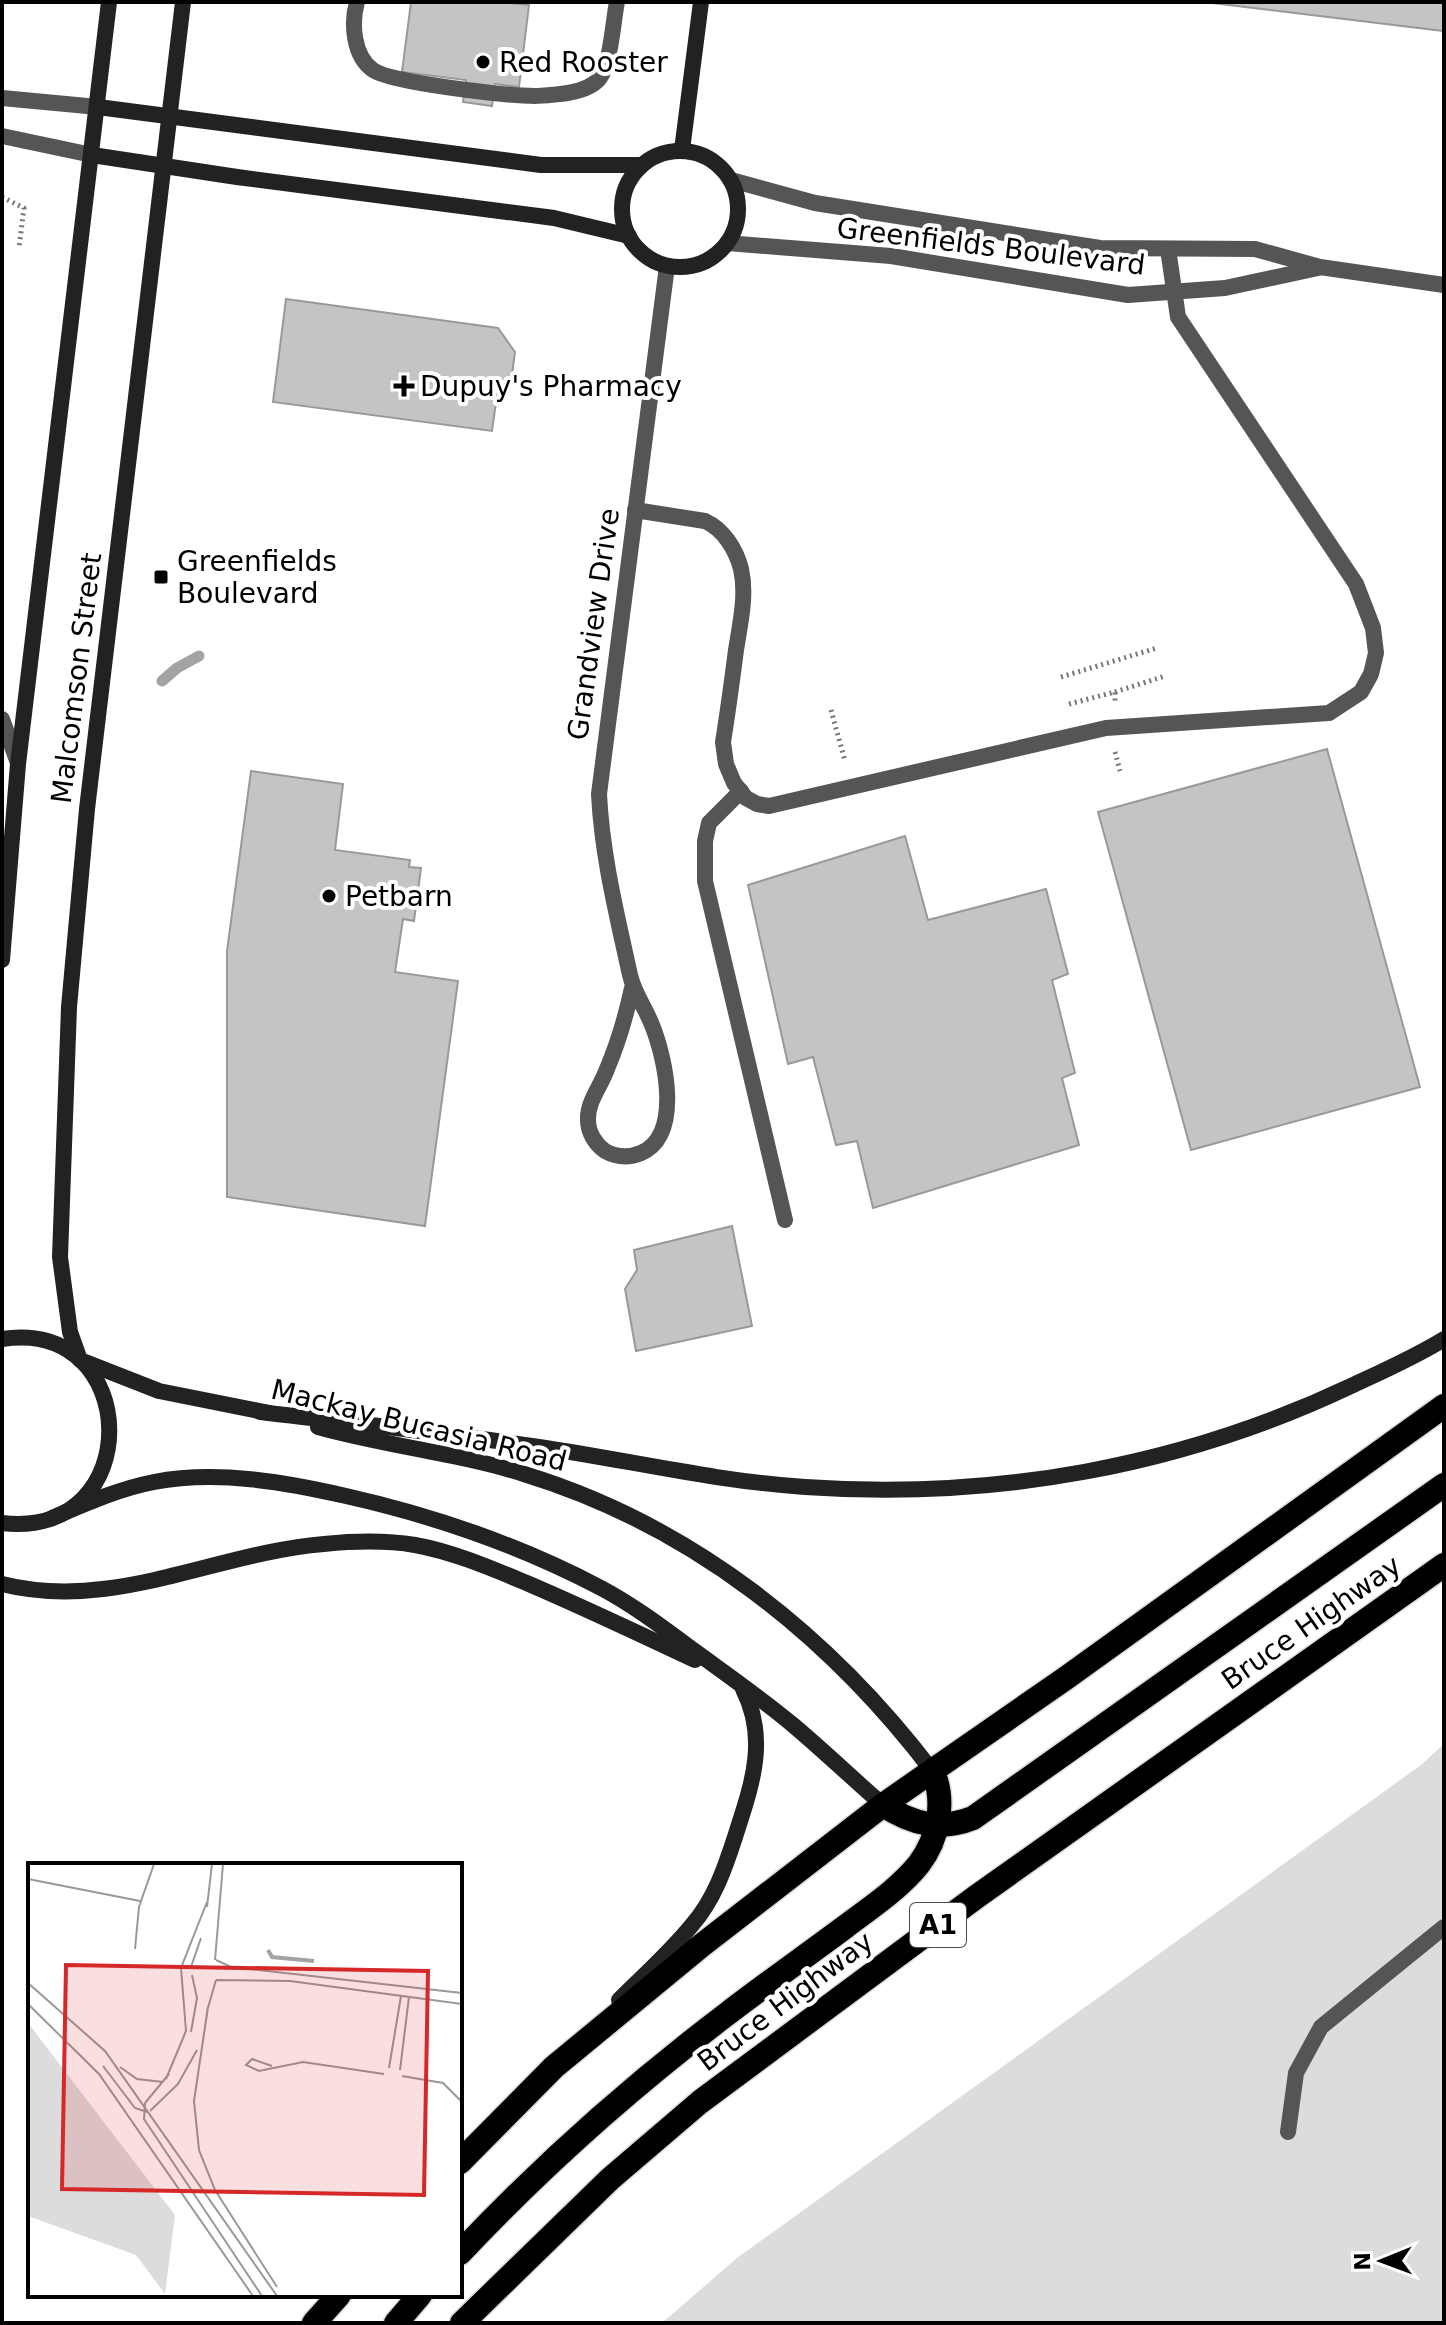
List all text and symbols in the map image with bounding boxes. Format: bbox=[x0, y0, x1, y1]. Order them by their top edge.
place label: Red Rooster bbox=[499, 46, 668, 79]
marker: Red Rooster bbox=[474, 53, 492, 71]
street label: Greenfields Boulevard bbox=[835, 211, 1147, 282]
place label: Dupuy's Pharmacy bbox=[420, 370, 682, 403]
marker: Dupuy's Pharmacy bbox=[395, 377, 413, 395]
street label: Grandview Drive bbox=[561, 506, 626, 742]
place label: Greenfields Boulevard bbox=[177, 545, 337, 610]
street label: Malcomson Street bbox=[45, 551, 108, 805]
marker: Greenfields Boulevard bbox=[152, 568, 170, 586]
place label: Petbarn bbox=[345, 880, 453, 913]
marker: Petbarn bbox=[320, 887, 338, 905]
street label: Mackay Bucasia Road bbox=[268, 1373, 570, 1478]
street label: Bruce Highway bbox=[1215, 1548, 1407, 1696]
inset map bbox=[28, 1863, 462, 2297]
road number: A1 bbox=[910, 1903, 966, 1947]
street label: Bruce Highway bbox=[691, 1925, 879, 2078]
north arrow bbox=[1342, 2221, 1422, 2301]
text: N bbox=[1350, 2252, 1375, 2271]

